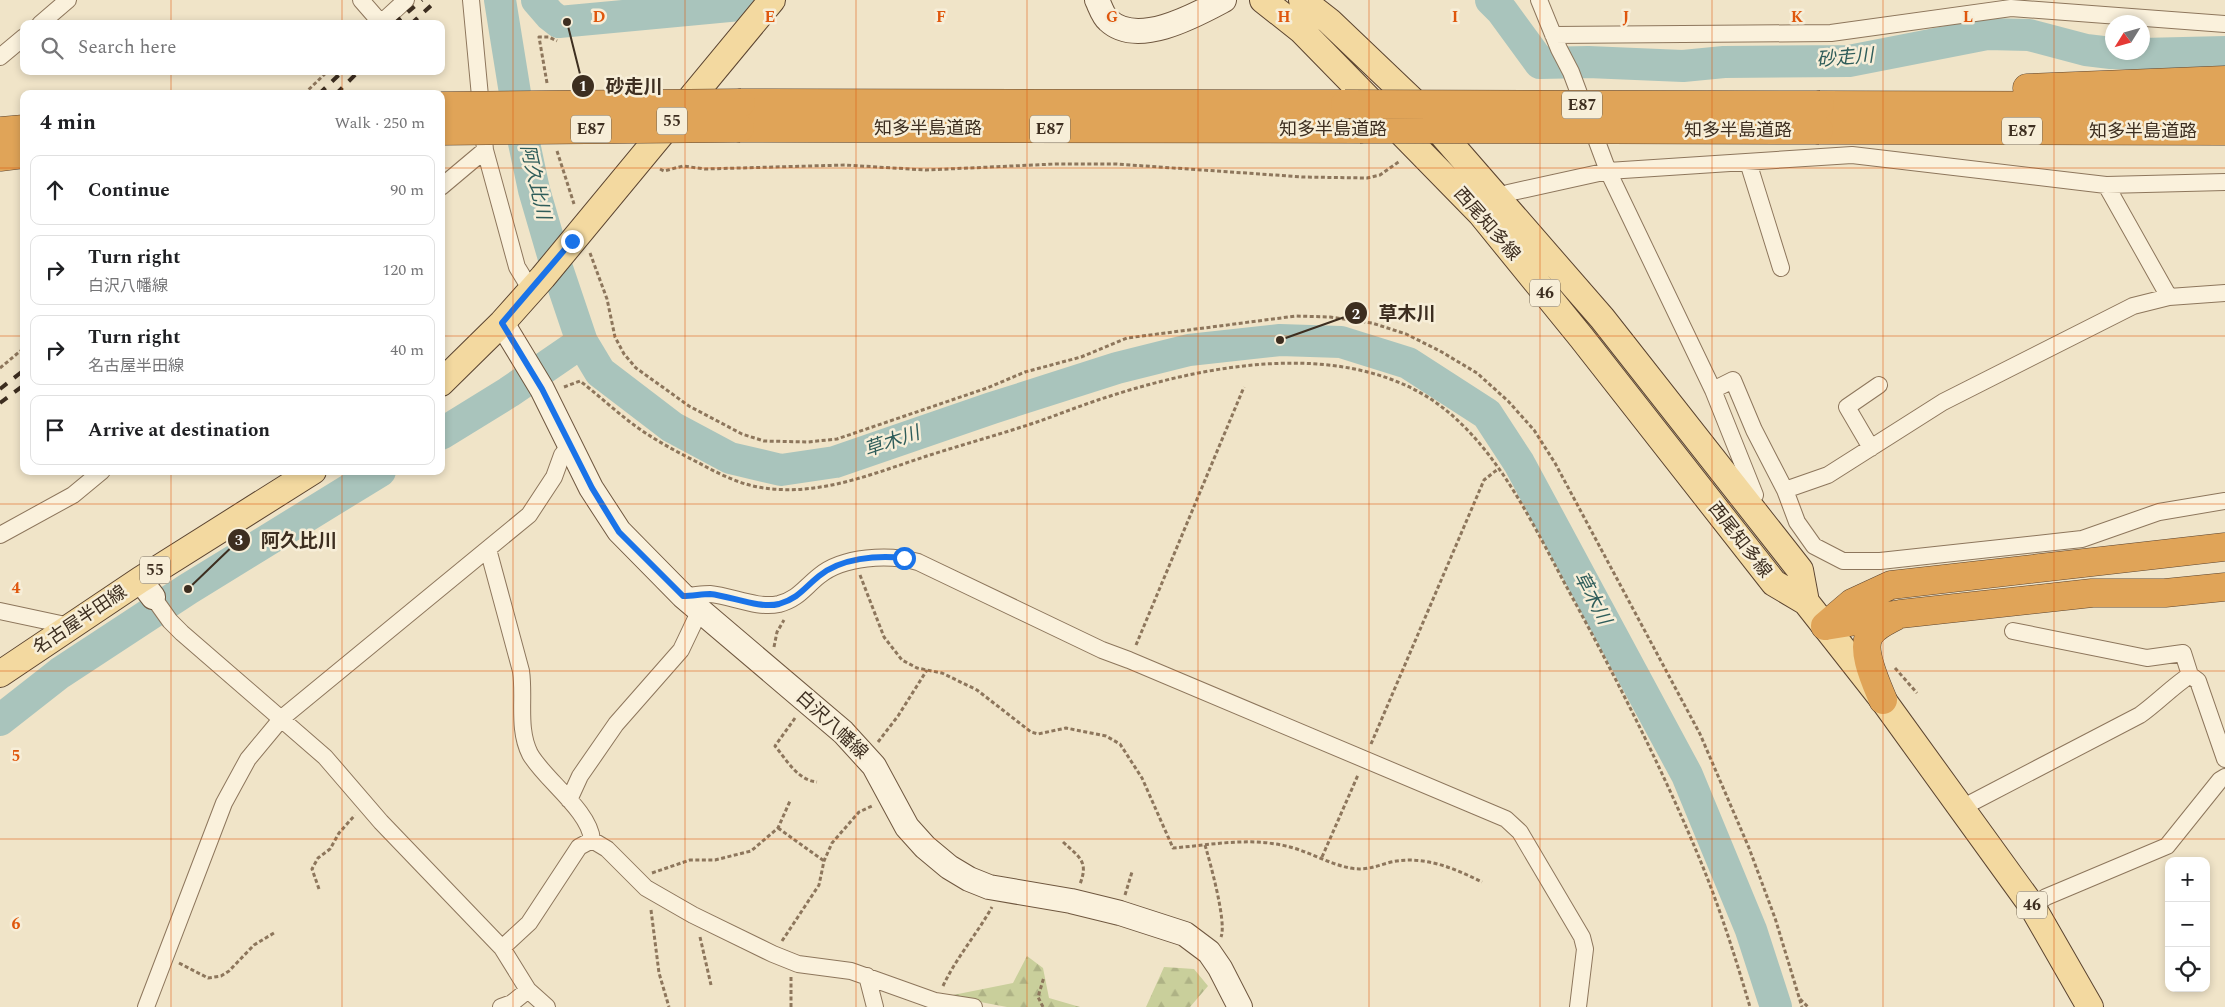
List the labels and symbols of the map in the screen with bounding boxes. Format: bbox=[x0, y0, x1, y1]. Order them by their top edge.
text: D bbox=[593, 5, 606, 29]
text: E bbox=[765, 5, 775, 29]
text: F bbox=[936, 5, 946, 29]
text: G bbox=[1106, 5, 1118, 29]
text: H bbox=[1277, 5, 1291, 29]
text: I bbox=[1452, 5, 1458, 29]
text: J bbox=[1623, 5, 1630, 29]
text: K bbox=[1791, 5, 1804, 29]
text: L bbox=[1963, 5, 1973, 29]
north arrow bbox=[2105, 15, 2150, 60]
water label: 砂走川 bbox=[1815, 41, 1877, 75]
callout: 砂走川 bbox=[570, 69, 672, 103]
text: 砂走川 bbox=[605, 73, 663, 102]
text: 1 bbox=[579, 75, 587, 98]
road number: E87 bbox=[1562, 92, 1602, 118]
road number: 55 bbox=[657, 108, 687, 134]
street label: 知多半島道路 bbox=[874, 115, 982, 142]
road number: E87 bbox=[571, 116, 611, 142]
road number: E87 bbox=[1030, 116, 1070, 142]
street label: 知多半島道路 bbox=[1279, 116, 1387, 143]
street label: 知多半島道路 bbox=[1684, 117, 1792, 144]
road number: E87 bbox=[2002, 118, 2042, 144]
street label: 知多半島道路 bbox=[2089, 118, 2197, 145]
water label: 阿久比川 bbox=[512, 142, 558, 224]
street label: 西尾知多線 bbox=[1447, 181, 1527, 267]
route end bbox=[561, 230, 584, 253]
road number: 46 bbox=[1530, 280, 1560, 306]
callout: 草木川 bbox=[1343, 296, 1445, 330]
text: 草木川 bbox=[1378, 300, 1436, 329]
text: 2 bbox=[1352, 303, 1360, 326]
water label: 草木川 bbox=[860, 418, 926, 465]
street label: 西尾知多線 bbox=[1702, 496, 1778, 584]
callout: 阿久比川 bbox=[226, 523, 347, 557]
text: 阿久比川 bbox=[261, 527, 337, 556]
text: 3 bbox=[235, 529, 243, 552]
route start bbox=[893, 547, 916, 570]
road number: 55 bbox=[140, 556, 170, 584]
water label: 草木川 bbox=[1566, 566, 1619, 632]
text: 4 bbox=[12, 576, 21, 600]
street label: 名古屋半田線 bbox=[28, 579, 132, 661]
street label: 白沢八幡線 bbox=[790, 684, 874, 766]
text: 5 bbox=[12, 744, 20, 768]
road number: 46 bbox=[2017, 892, 2047, 918]
text: 6 bbox=[12, 912, 21, 936]

